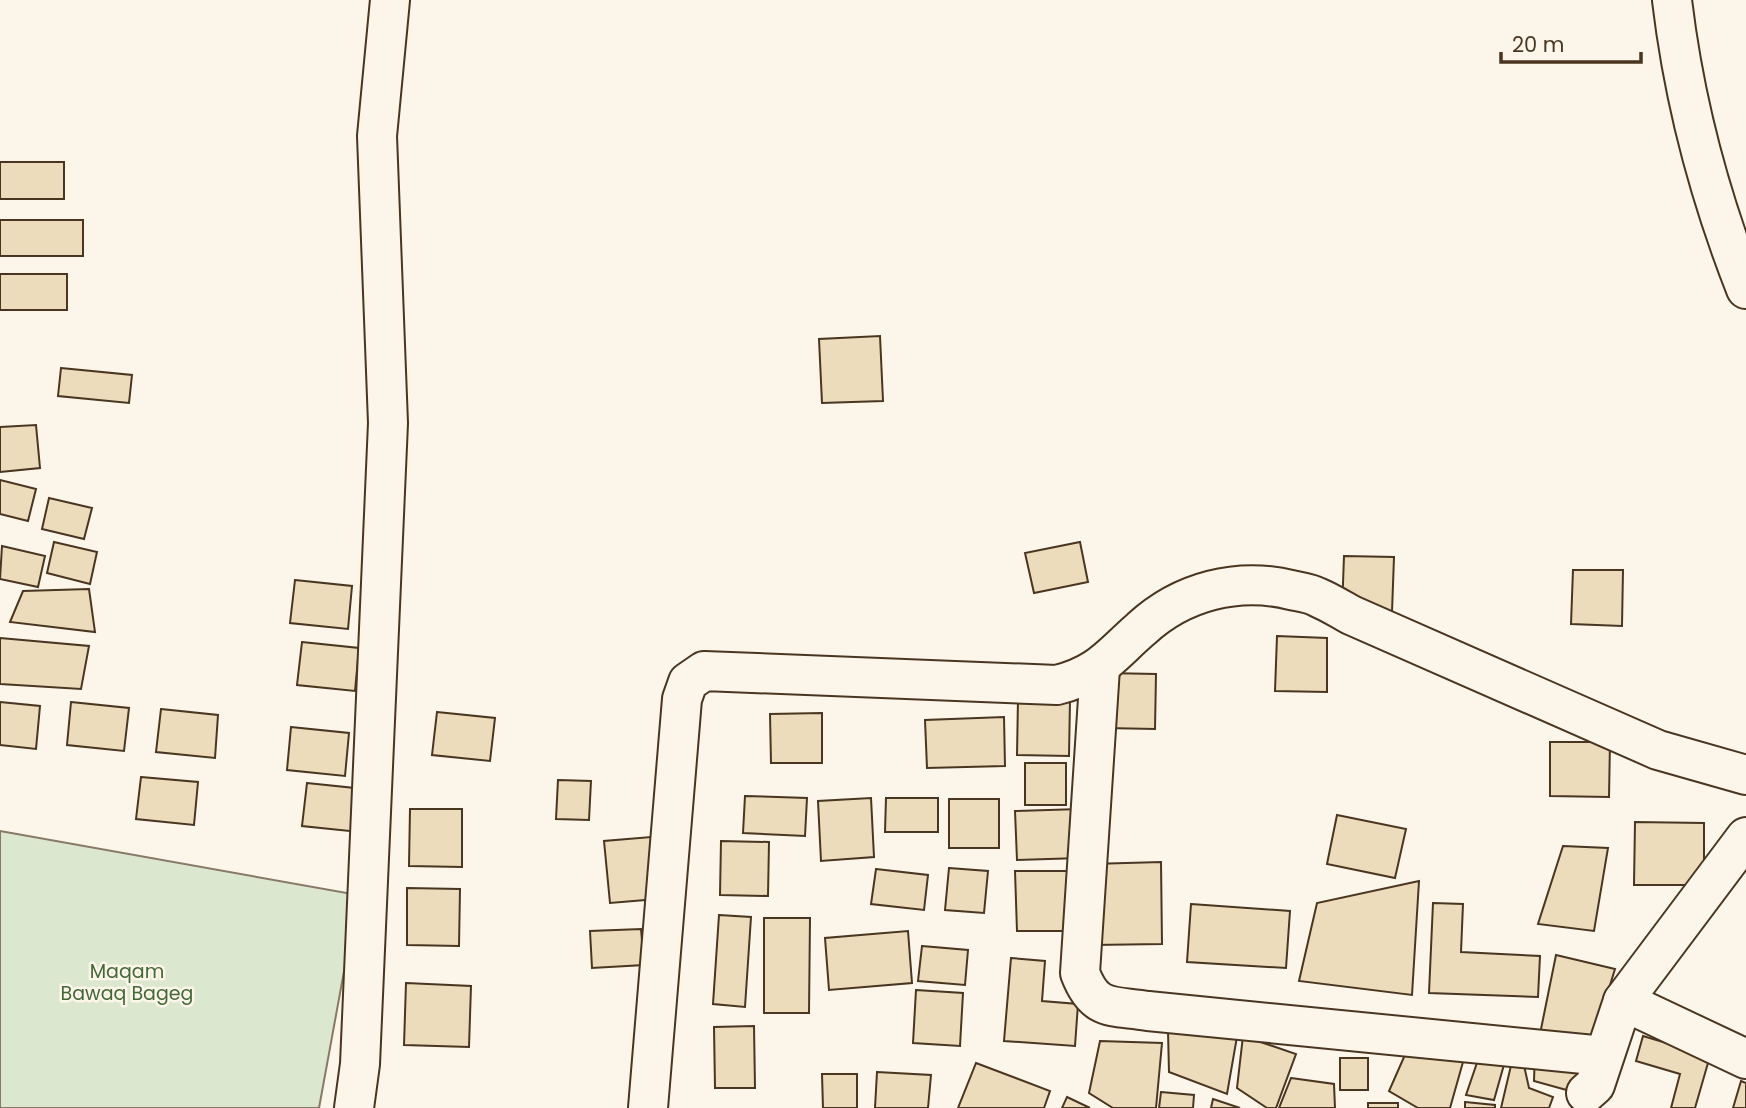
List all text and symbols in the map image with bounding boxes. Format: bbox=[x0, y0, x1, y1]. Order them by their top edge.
scale bar bbox=[1501, 21, 1641, 65]
text: 20 m bbox=[1512, 30, 1565, 59]
park label: Maqam Bawaq Bageg bbox=[61, 958, 193, 1007]

